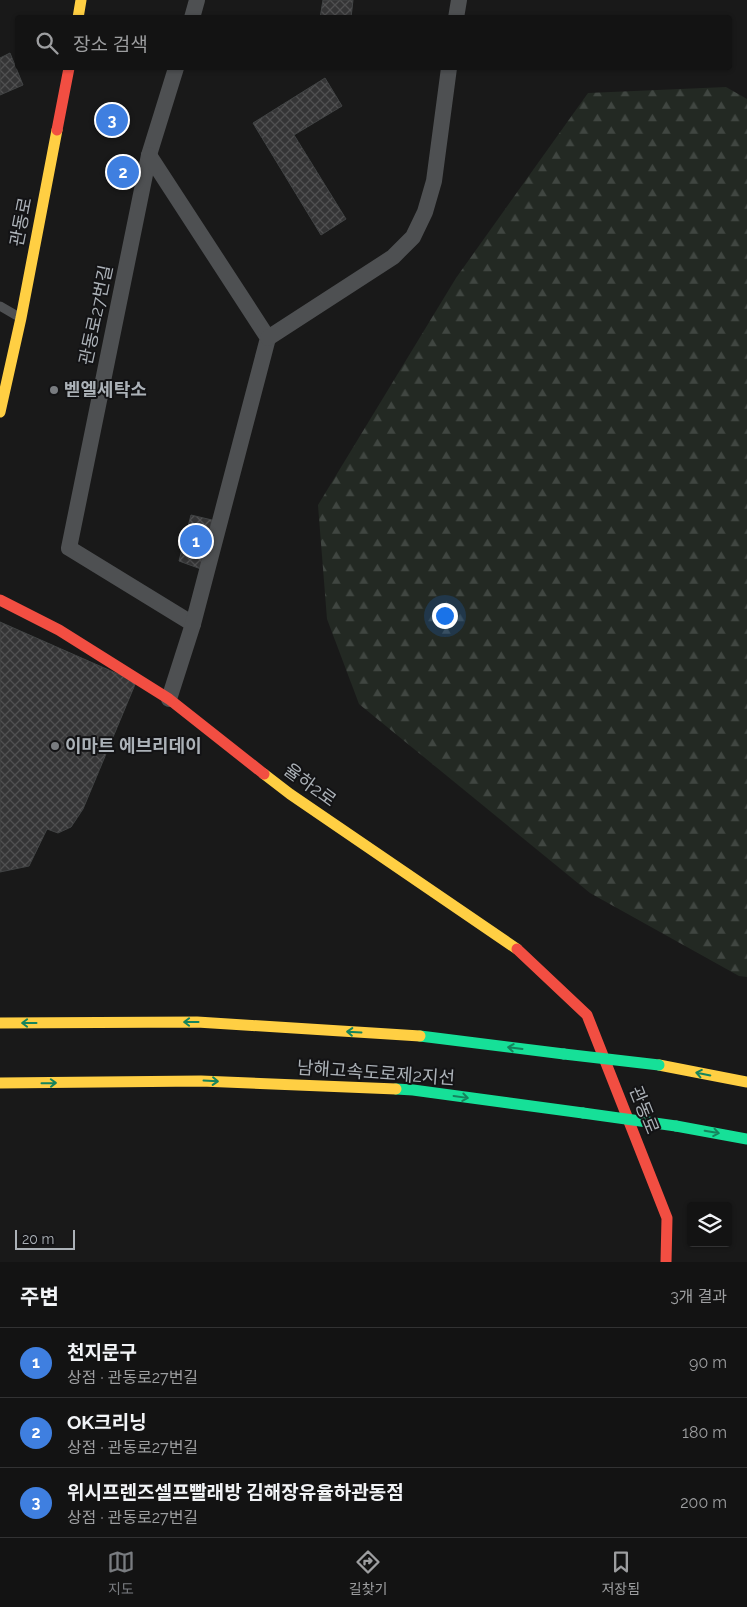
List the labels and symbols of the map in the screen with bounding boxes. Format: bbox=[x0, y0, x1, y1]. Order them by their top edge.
pin: 3 bbox=[96, 101, 128, 139]
pin: 2 bbox=[107, 153, 139, 191]
street label: 관동로 bbox=[5, 196, 36, 248]
street label: 관동로27번길 bbox=[75, 263, 116, 367]
place label: 벧엘세탁소 bbox=[64, 379, 147, 400]
marker: 벧엘세탁소 bbox=[48, 384, 60, 396]
pin: 1 bbox=[180, 522, 212, 560]
your location bbox=[432, 603, 458, 629]
place label: 이마트 에브리데이 bbox=[65, 735, 202, 756]
marker: 이마트 에브리데이 bbox=[49, 740, 61, 752]
street label: 율하2로 bbox=[280, 759, 340, 810]
one-way arrow bbox=[184, 1017, 200, 1027]
one-way arrow bbox=[21, 1018, 38, 1028]
one-way arrow bbox=[346, 1027, 362, 1036]
one-way arrow bbox=[508, 1043, 524, 1053]
street label: 남해고속도로제2지선 bbox=[296, 1057, 456, 1089]
one-way arrow bbox=[696, 1068, 712, 1078]
one-way arrow bbox=[203, 1077, 219, 1086]
one-way arrow bbox=[40, 1078, 56, 1087]
street label: 관동로 bbox=[625, 1083, 664, 1137]
one-way arrow bbox=[452, 1092, 468, 1102]
one-way arrow bbox=[703, 1128, 719, 1138]
scale bar bbox=[15, 1227, 75, 1250]

